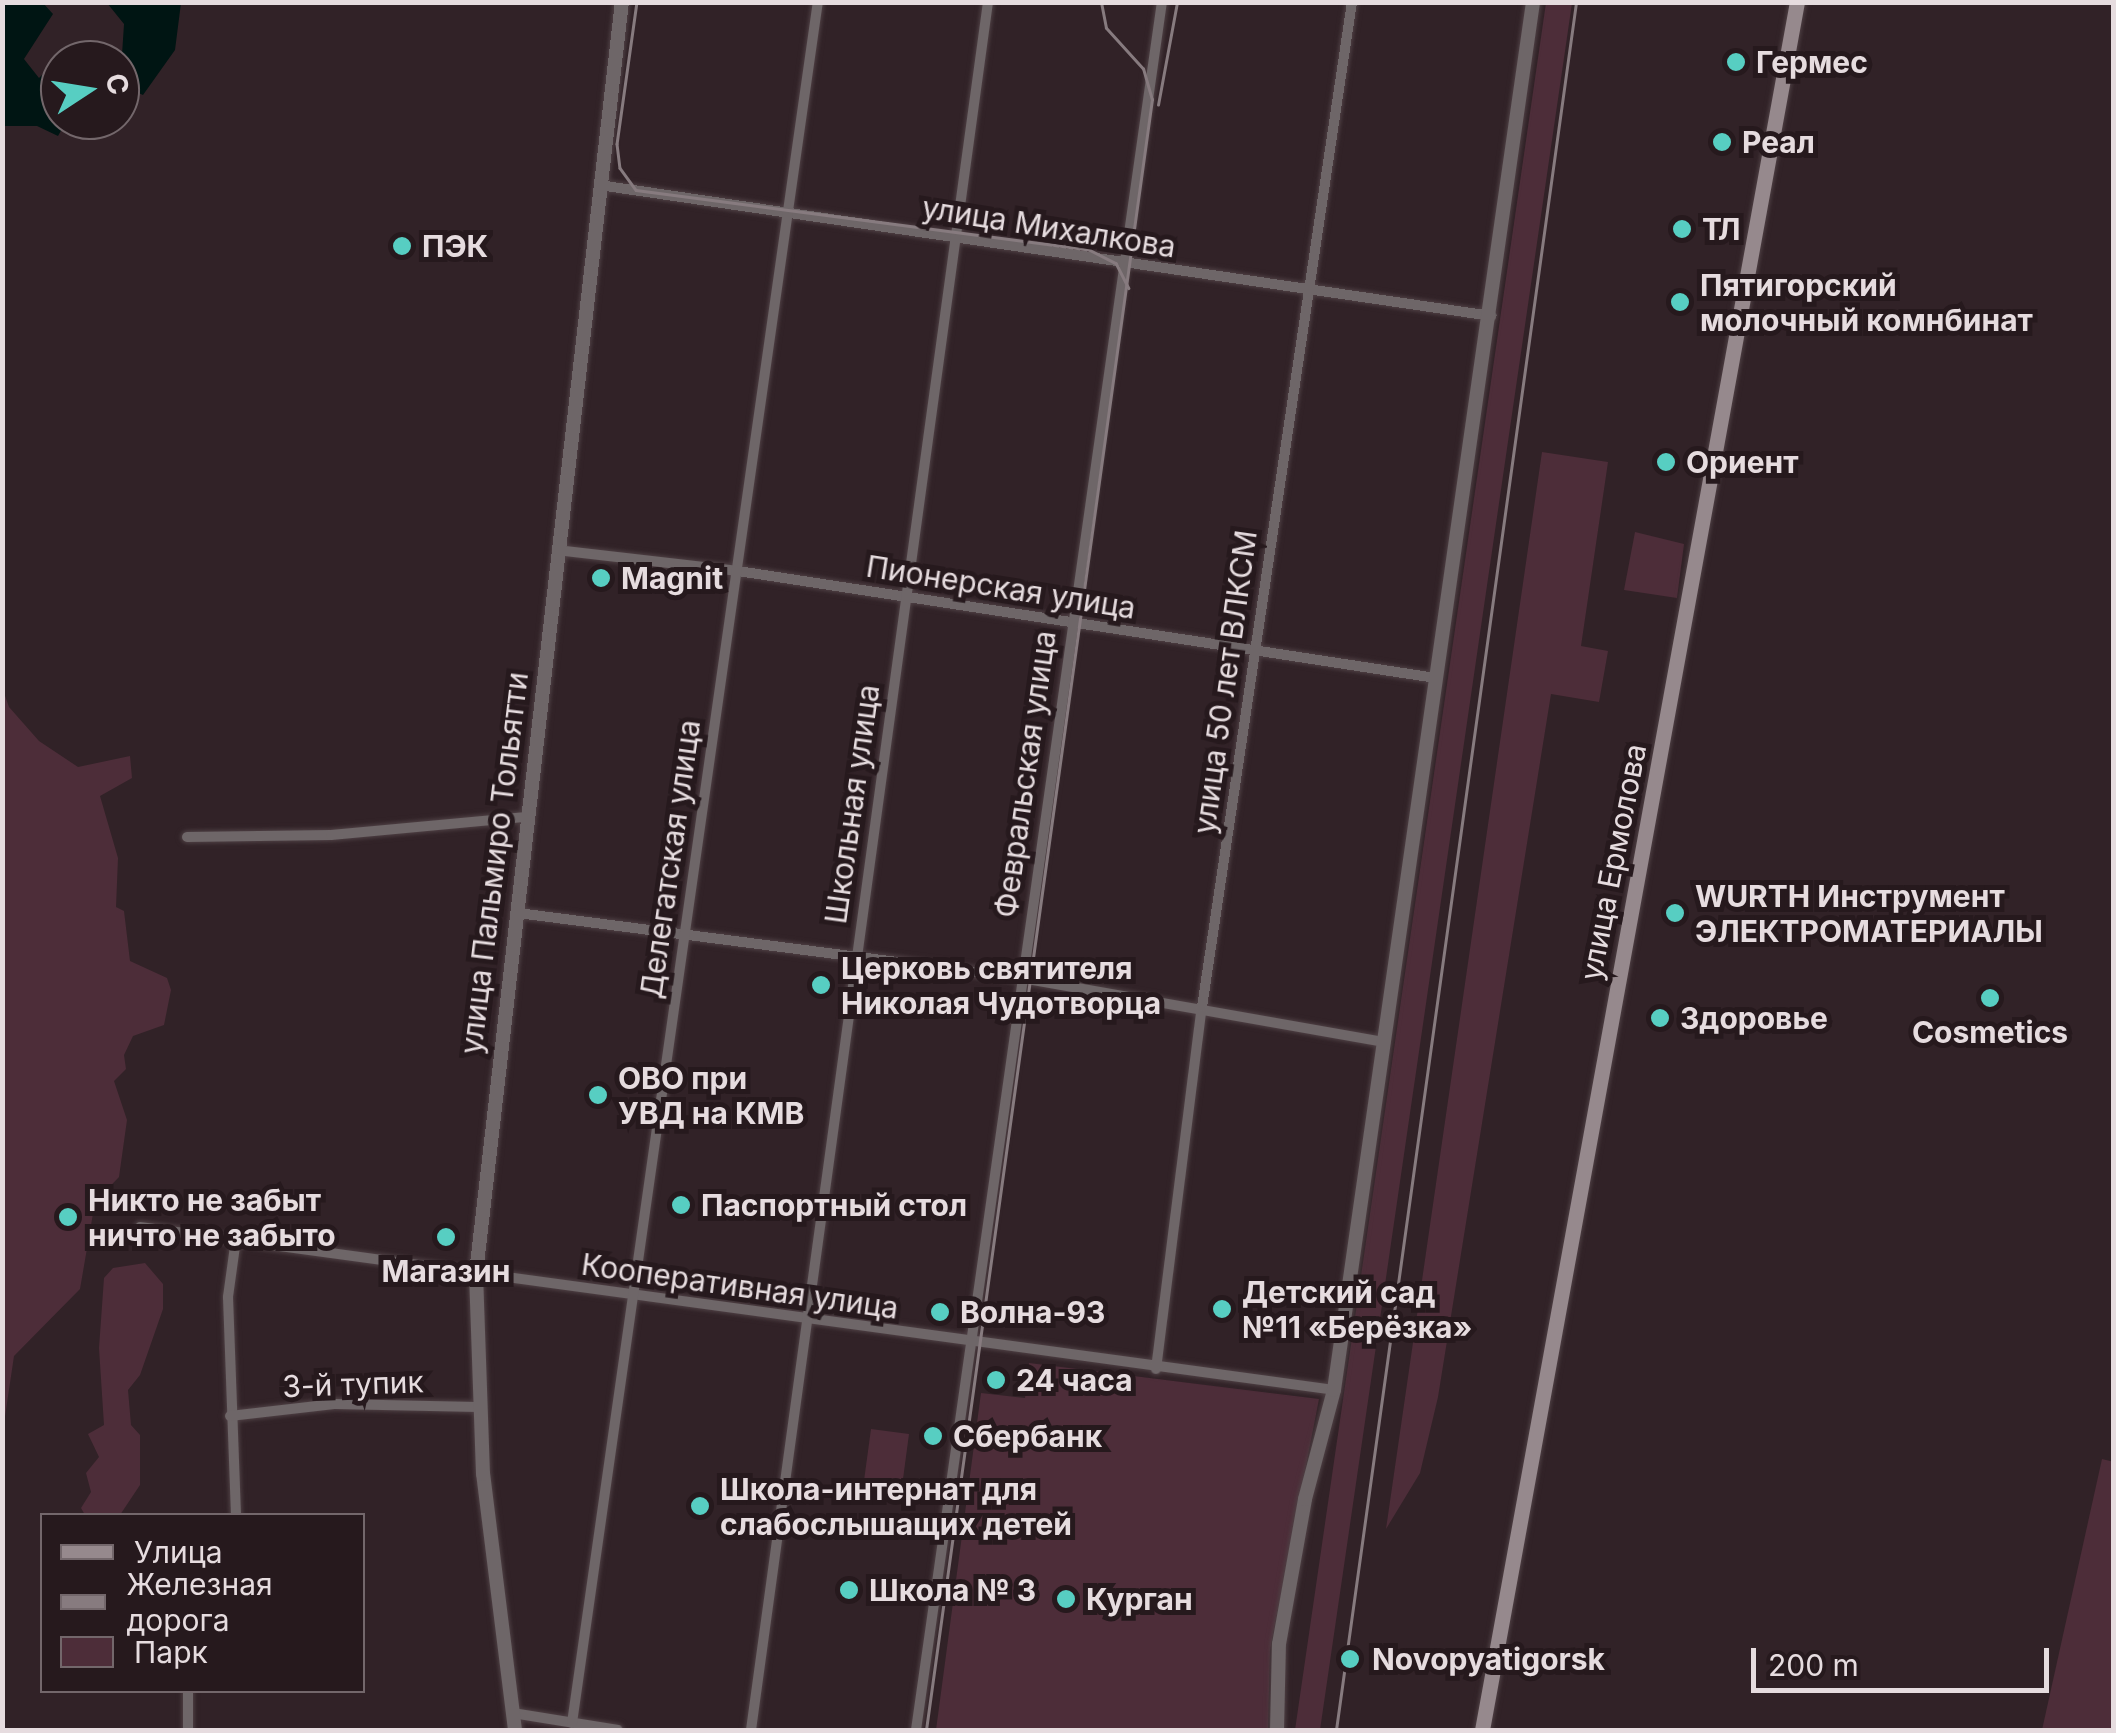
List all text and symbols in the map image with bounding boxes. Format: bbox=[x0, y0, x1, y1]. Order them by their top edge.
north arrow bbox=[40, 40, 140, 140]
place label: Гермес bbox=[1756, 44, 1868, 80]
marker: Гермес bbox=[1725, 51, 1747, 73]
text: С bbox=[99, 71, 136, 98]
place label: Реал bbox=[1742, 124, 1815, 160]
marker: Реал bbox=[1711, 131, 1733, 153]
street label: улица Михалкова bbox=[920, 189, 1178, 265]
place label: ТЛ bbox=[1702, 211, 1740, 247]
marker: ТЛ bbox=[1671, 218, 1693, 240]
place label: ПЭК bbox=[422, 228, 488, 264]
marker: ПЭК bbox=[391, 235, 413, 257]
place label: Пятигорский молочный комнбинат bbox=[1700, 267, 2033, 338]
marker: Пятигорский молочный комнбинат bbox=[1669, 291, 1691, 313]
place label: Ориент bbox=[1686, 444, 1799, 480]
marker: Ориент bbox=[1655, 451, 1677, 473]
street label: улица 50 лет ВЛКСМ bbox=[1186, 528, 1264, 836]
street label: Пионерская улица bbox=[864, 548, 1138, 626]
place label: Magnit bbox=[621, 560, 723, 596]
marker: Magnit bbox=[590, 567, 612, 589]
street label: Февральская улица bbox=[987, 628, 1063, 920]
street label: улица Пальмиро Тольятти bbox=[453, 670, 535, 1056]
street label: Школьная улица bbox=[817, 682, 887, 926]
street label: Делегатская улица bbox=[633, 717, 707, 1001]
street label: улица Ермолова bbox=[1572, 741, 1654, 983]
place label: WURTH Инструмент ЭЛЕКТРОМАТЕРИАЛЫ bbox=[1695, 878, 2043, 948]
marker: WURTH Инструмент ЭЛЕКТРОМАТЕРИАЛЫ bbox=[1664, 902, 1686, 924]
place label: Церковь святителя Николая Чудотворца bbox=[841, 950, 1161, 1020]
marker: Церковь святителя Николая Чудотворца bbox=[810, 974, 832, 996]
marker: Cosmetics bbox=[1979, 987, 2001, 1009]
place label: Здоровье bbox=[1680, 1000, 1828, 1036]
marker: Здоровье bbox=[1649, 1007, 1671, 1029]
place label: Cosmetics bbox=[1912, 1014, 2068, 1050]
place label: ОВО при УВД на КМВ bbox=[618, 1060, 804, 1130]
marker: ОВО при УВД на КМВ bbox=[587, 1084, 609, 1106]
place label: Никто не забыт ничто не забыто bbox=[88, 1182, 336, 1252]
place label: Паспортный стол bbox=[701, 1187, 967, 1223]
marker: Паспортный стол bbox=[670, 1194, 692, 1216]
marker: Никто не забыт ничто не забыто bbox=[57, 1206, 79, 1228]
marker: Магазин bbox=[435, 1226, 457, 1248]
street label: Кооперативная улица bbox=[579, 1246, 901, 1326]
place label: Магазин bbox=[382, 1253, 510, 1289]
place label: Детский сад №11 «Берёзка» bbox=[1242, 1274, 1472, 1344]
place label: Волна-93 bbox=[960, 1294, 1105, 1330]
marker: Детский сад №11 «Берёзка» bbox=[1211, 1298, 1233, 1320]
marker: Волна-93 bbox=[929, 1301, 951, 1323]
place label: 24 часа bbox=[1016, 1362, 1133, 1398]
street label: 3-й тупик bbox=[282, 1364, 424, 1404]
marker: 24 часа bbox=[985, 1369, 1007, 1391]
place label: Сбербанк bbox=[953, 1418, 1102, 1454]
marker: Сбербанк bbox=[922, 1425, 944, 1447]
place label: Школа-интернат для слабослышащих детей bbox=[720, 1471, 1072, 1542]
marker: Школа-интернат для слабослышащих детей bbox=[689, 1495, 711, 1517]
legend bbox=[40, 1513, 365, 1693]
text: Улица bbox=[134, 1534, 223, 1570]
text: Железная дорога bbox=[126, 1566, 273, 1638]
place label: Школа № 3 bbox=[869, 1572, 1036, 1608]
marker: Школа № 3 bbox=[838, 1579, 860, 1601]
place label: Курган bbox=[1086, 1581, 1193, 1617]
marker: Курган bbox=[1055, 1588, 1077, 1610]
scale bar bbox=[1756, 1628, 2054, 1690]
text: Парк bbox=[134, 1634, 208, 1670]
place label: Novopyatigorsk bbox=[1372, 1641, 1605, 1677]
marker: Novopyatigorsk bbox=[1337, 1646, 1363, 1672]
text: 200 m bbox=[1768, 1647, 1859, 1683]

